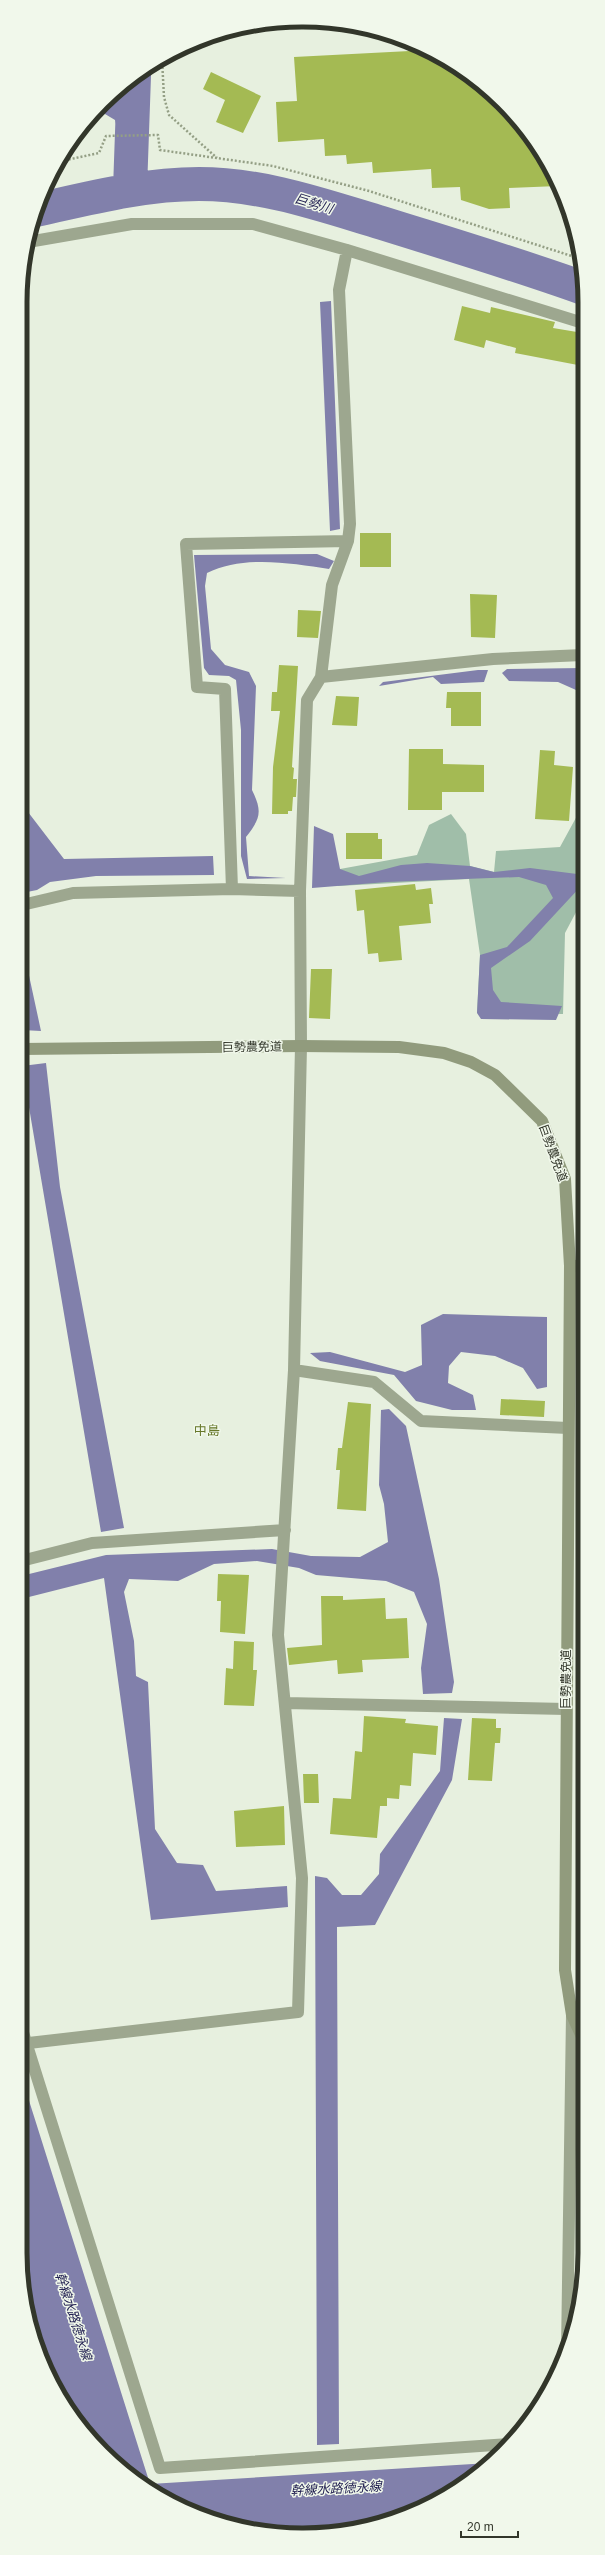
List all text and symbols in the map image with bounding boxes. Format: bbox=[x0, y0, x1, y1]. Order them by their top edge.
water label: 巨勢川 bbox=[293, 191, 337, 217]
street label: 巨勢農免道 bbox=[222, 1039, 282, 1055]
street label: 巨勢農免道 bbox=[536, 1122, 570, 1184]
district label: 中島 bbox=[194, 1423, 220, 1438]
street label: 巨勢農免道 bbox=[559, 1649, 573, 1709]
water label: 幹線水路徳永線 bbox=[52, 2271, 95, 2364]
water label: 幹線水路徳永線 bbox=[290, 2479, 384, 2498]
scale bar bbox=[461, 2513, 518, 2539]
text: 20 m bbox=[467, 2520, 494, 2534]

